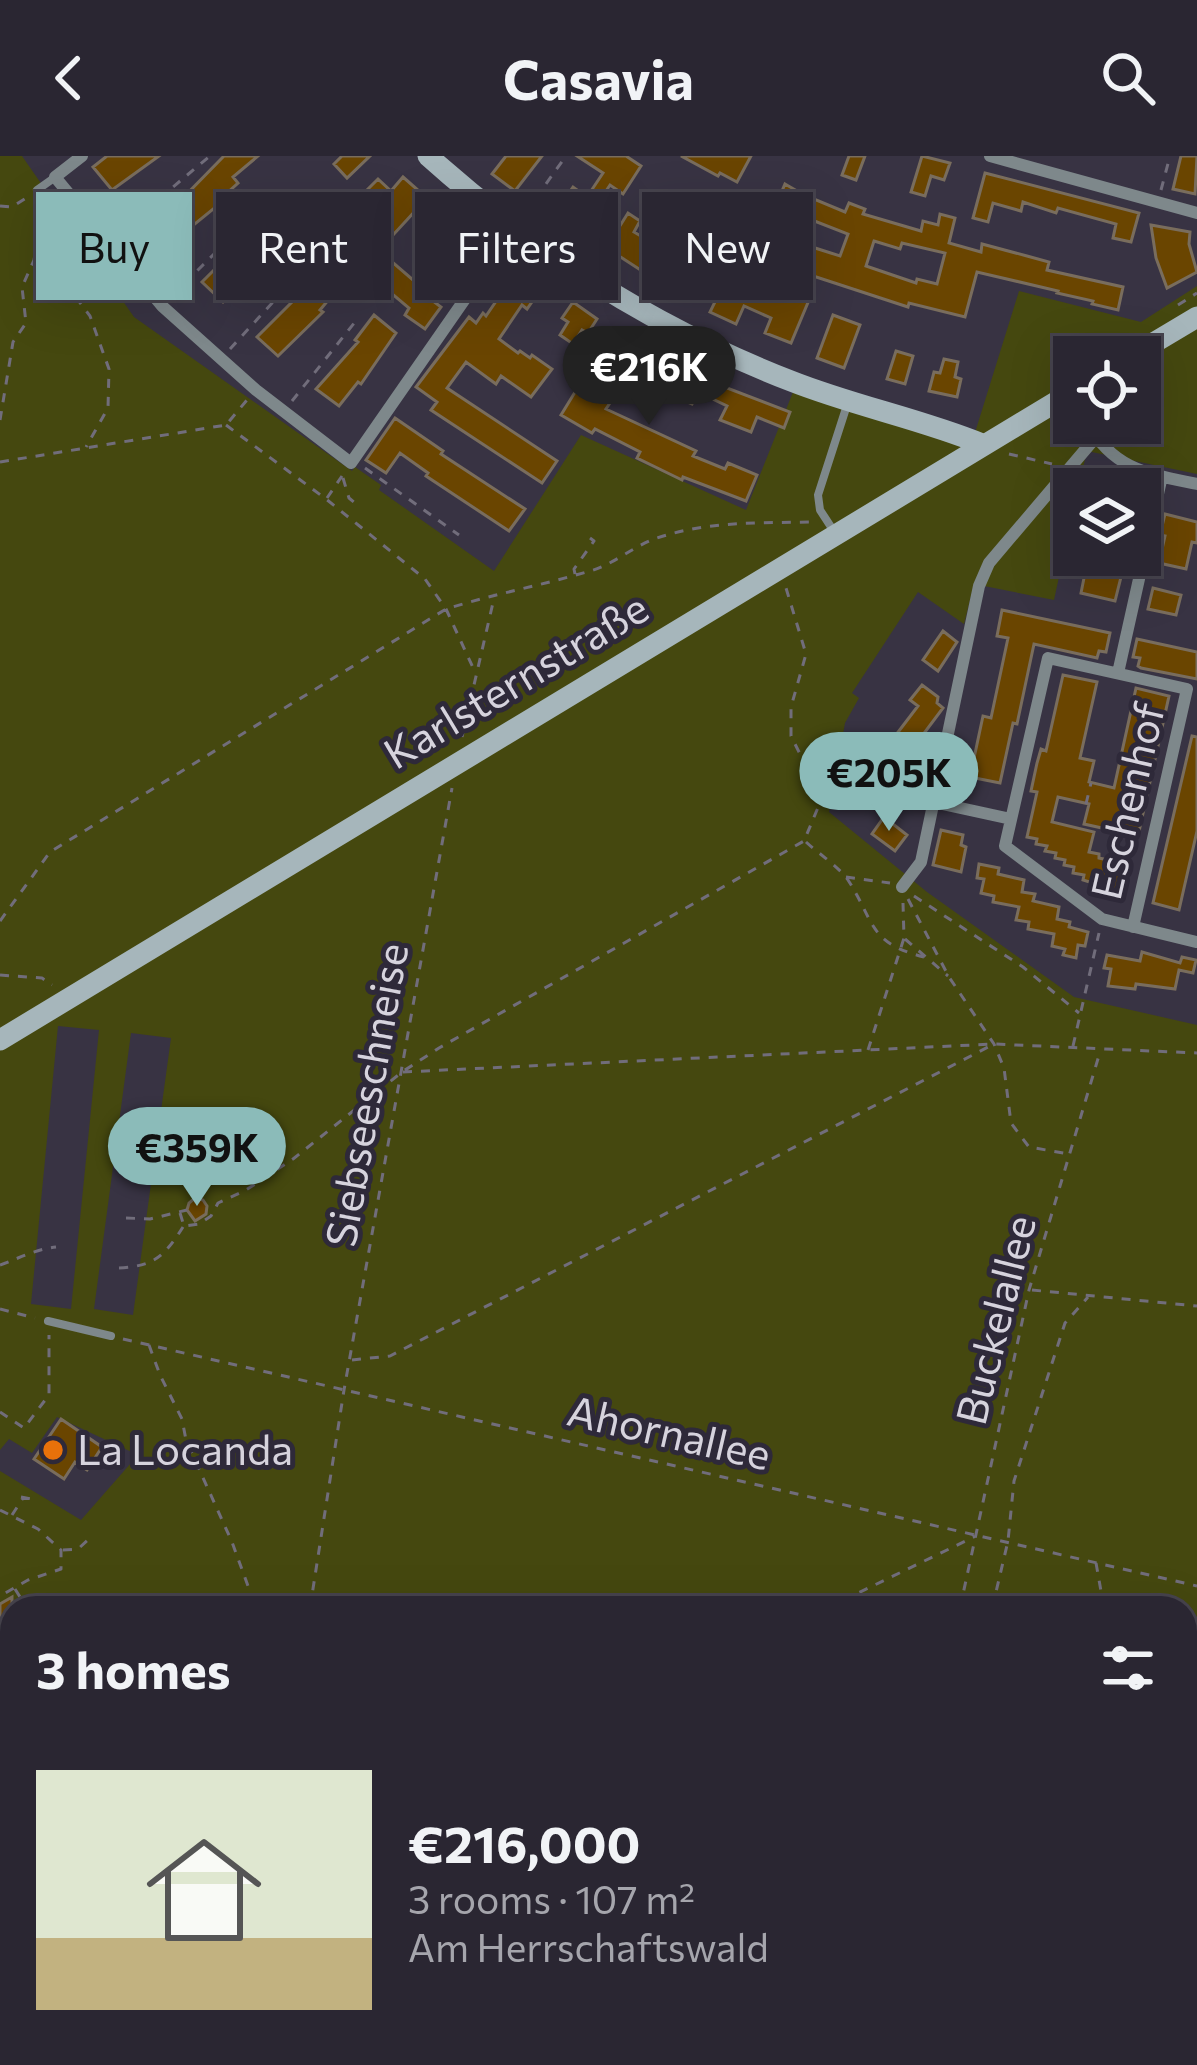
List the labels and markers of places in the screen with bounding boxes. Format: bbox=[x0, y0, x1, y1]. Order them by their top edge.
pin: €216K bbox=[565, 326, 733, 428]
pin: €205K bbox=[805, 732, 973, 834]
pin: €359K bbox=[113, 1107, 281, 1209]
place label: La Locanda bbox=[77, 1422, 293, 1474]
marker: La Locanda bbox=[40, 1437, 66, 1463]

